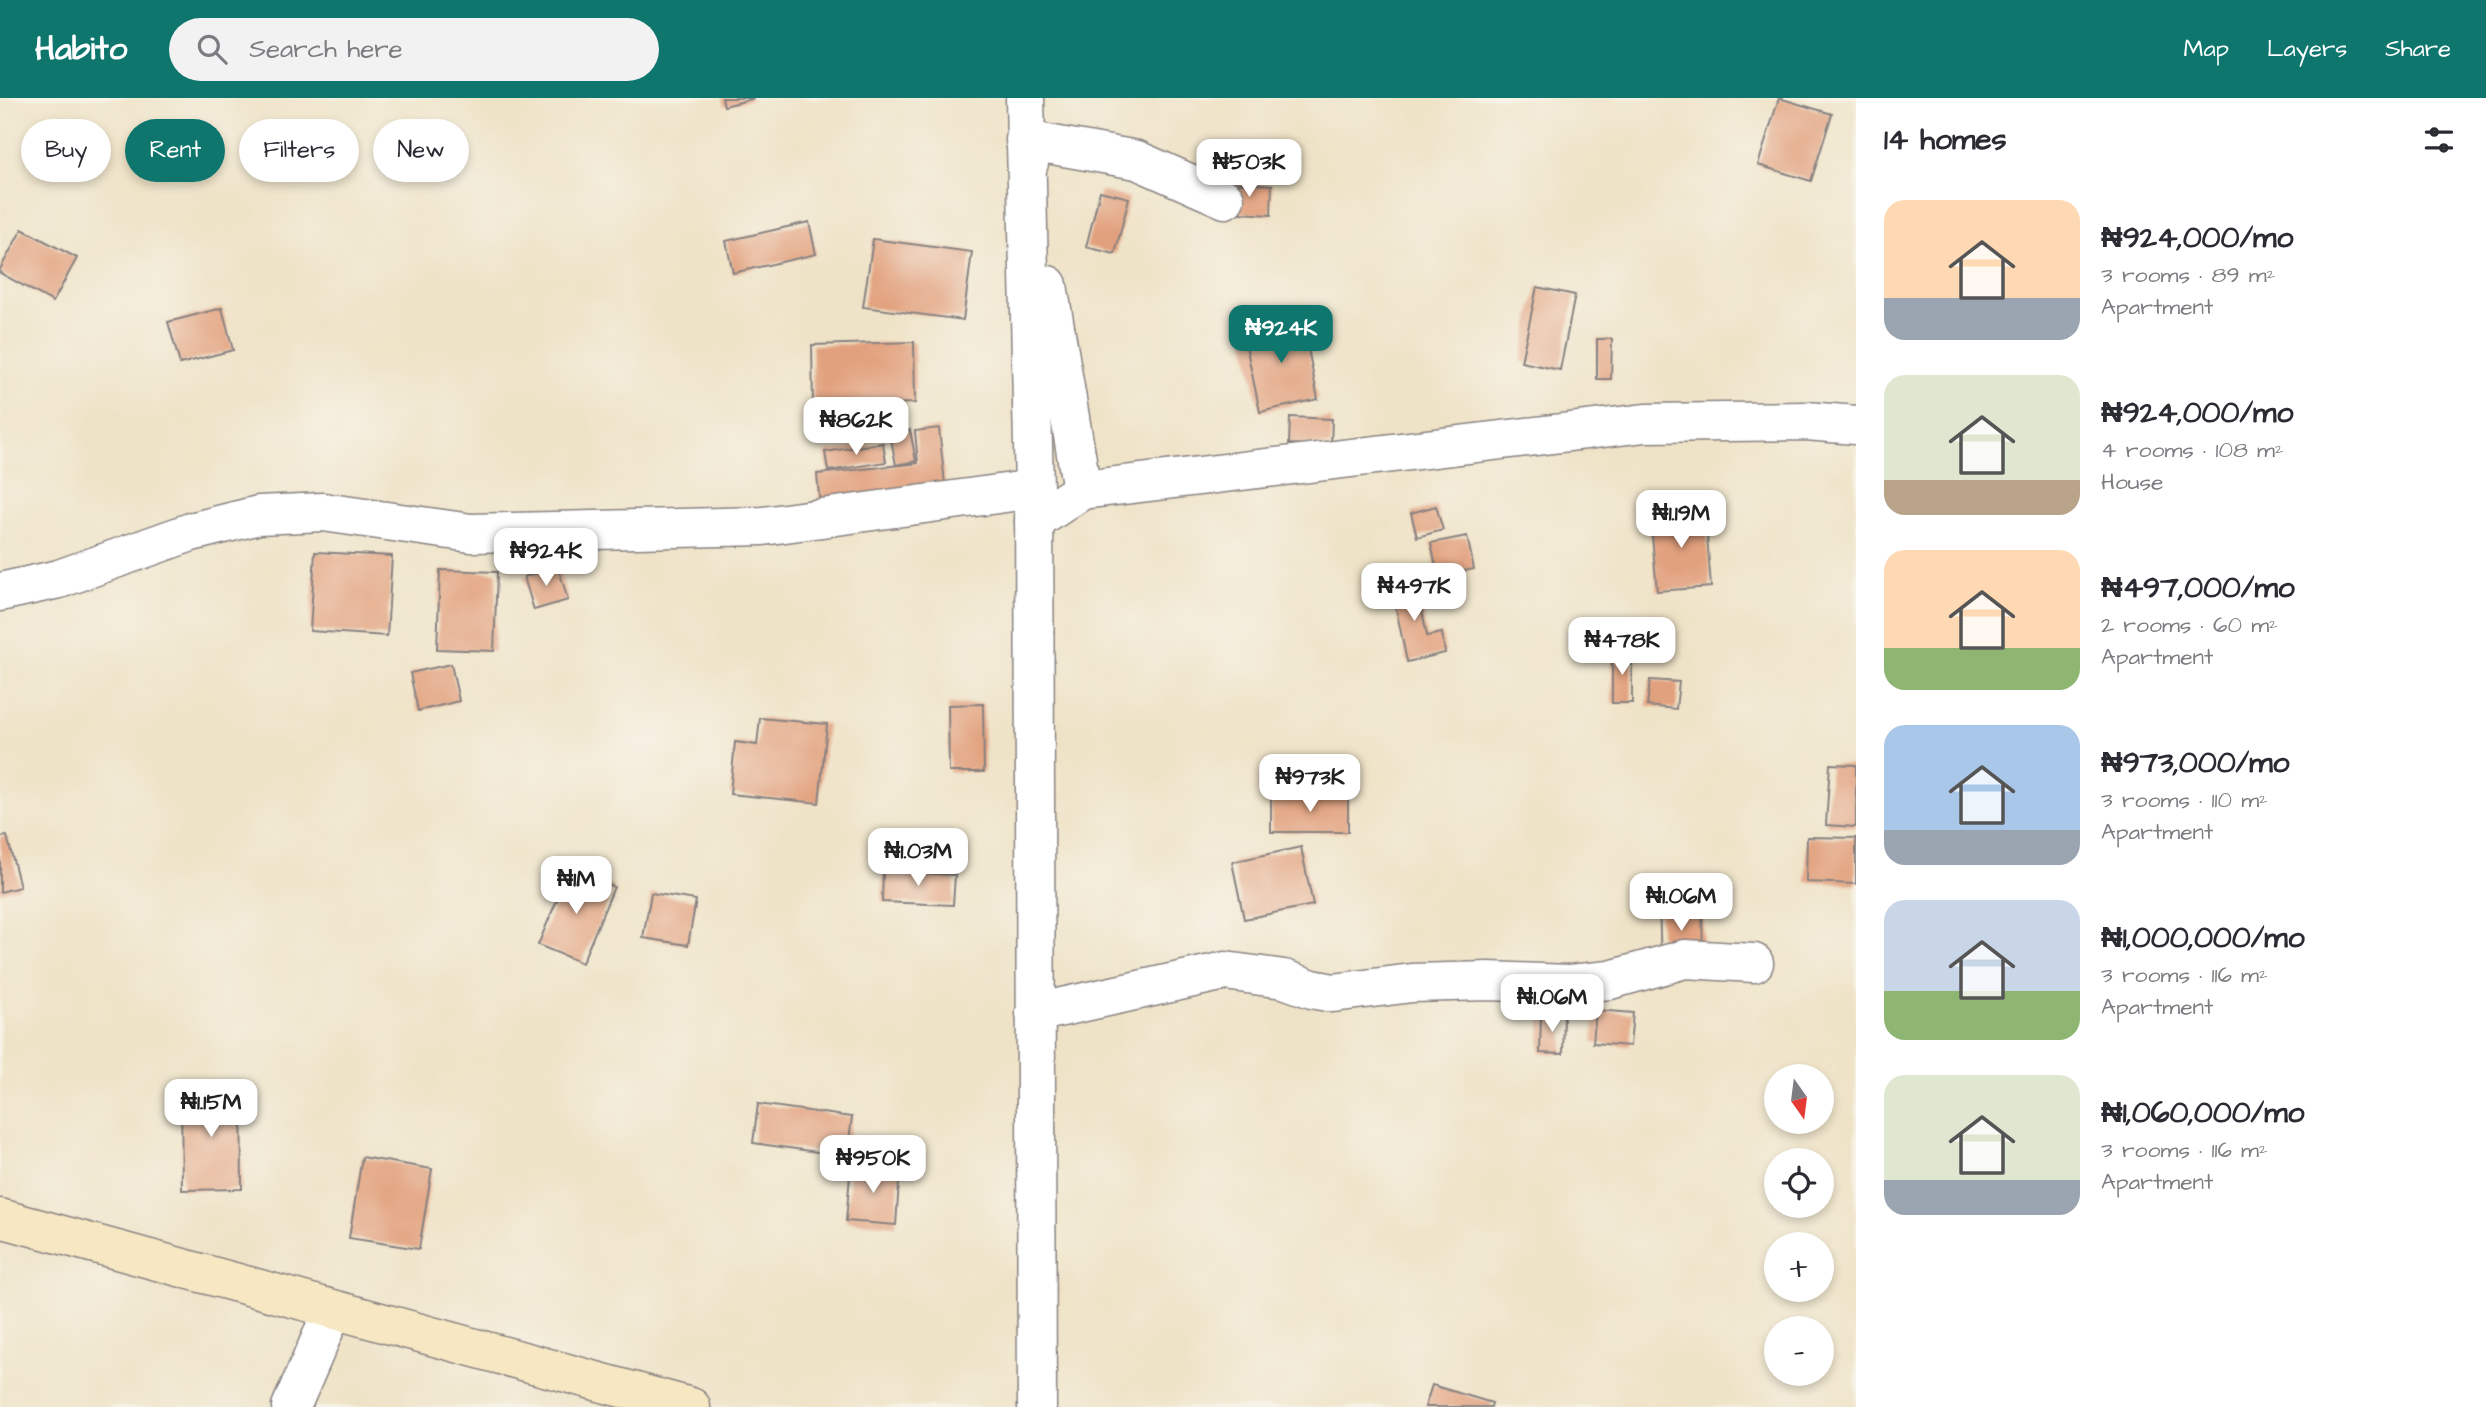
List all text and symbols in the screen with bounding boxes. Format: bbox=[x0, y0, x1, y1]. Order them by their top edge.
search box bbox=[169, 18, 659, 81]
text: Habito bbox=[35, 26, 127, 72]
icon: search bbox=[193, 30, 231, 68]
text: Search here bbox=[249, 31, 403, 67]
text: Map bbox=[2184, 32, 2229, 66]
text: Layers bbox=[2267, 32, 2347, 66]
text: Share bbox=[2385, 32, 2451, 66]
chip: Buy bbox=[21, 119, 111, 182]
chip: Rent bbox=[125, 119, 225, 182]
chip: Filters bbox=[239, 119, 359, 182]
chip: New bbox=[373, 119, 469, 182]
text: 14 homes bbox=[1884, 119, 2007, 161]
icon: filters bbox=[2420, 121, 2458, 159]
pin: ₦503K bbox=[1200, 140, 1298, 199]
text: ₦503K bbox=[1212, 146, 1286, 178]
text: ₦924,000/mo bbox=[2101, 217, 2293, 259]
icon: home bbox=[1940, 228, 2024, 312]
text: 3 rooms · 89 m² bbox=[2101, 259, 2275, 291]
text: Apartment bbox=[2101, 291, 2213, 323]
pin: ₦924K bbox=[1232, 306, 1330, 365]
text: ₦924K bbox=[1245, 312, 1317, 344]
text: ₦924,000/mo bbox=[2101, 392, 2293, 434]
pin: ₦862K bbox=[807, 398, 905, 457]
icon: home bbox=[1940, 403, 2024, 487]
text: ₦862K bbox=[819, 404, 893, 436]
text: 4 rooms · 108 m² bbox=[2101, 434, 2284, 466]
text: House bbox=[2101, 466, 2164, 498]
pin: ₦1.19M bbox=[1624, 490, 1738, 550]
text: ₦1.19M bbox=[1652, 497, 1710, 529]
pin: ₦924K bbox=[497, 528, 595, 588]
text: ₦924K bbox=[510, 535, 582, 567]
pin: ₦497K bbox=[1365, 564, 1463, 623]
text: ₦497,000/mo bbox=[2101, 567, 2295, 609]
text: ₦497K bbox=[1377, 570, 1451, 602]
icon: home bbox=[1940, 578, 2024, 662]
text: 2 rooms · 60 m² bbox=[2101, 609, 2278, 641]
pin: ₦478K bbox=[1573, 618, 1671, 677]
text: ₦478K bbox=[1584, 624, 1660, 656]
text: Apartment bbox=[2101, 641, 2213, 673]
text: ₦973,000/mo bbox=[2101, 742, 2289, 784]
icon: home bbox=[1940, 753, 2024, 837]
pin: ₦973K bbox=[1261, 754, 1359, 814]
text: ₦973K bbox=[1275, 761, 1345, 793]
text: 3 rooms · 110 m² bbox=[2101, 784, 2268, 816]
text: Apartment bbox=[2101, 816, 2213, 848]
pin: ₦1.03M bbox=[861, 828, 975, 888]
text: ₦1.03M bbox=[884, 835, 952, 867]
pin: ₦1M bbox=[542, 856, 610, 916]
text: ₦1M bbox=[557, 863, 595, 895]
pin: ₦1.06M bbox=[1624, 874, 1738, 933]
text: ₦1.06M bbox=[1646, 880, 1716, 912]
text: ₦1,000,000/mo bbox=[2101, 917, 2305, 959]
icon: home bbox=[1940, 928, 2024, 1012]
text: 3 rooms · 116 m² bbox=[2101, 959, 2268, 991]
pin: ₦1.06M bbox=[1495, 974, 1609, 1034]
text: ₦1.06M bbox=[1517, 981, 1587, 1013]
text: Apartment bbox=[2101, 991, 2213, 1023]
north arrow bbox=[1764, 1064, 1834, 1134]
map controls bbox=[1764, 1064, 1834, 1386]
pin: ₦1.15M bbox=[154, 1080, 268, 1139]
text: ₦1.15M bbox=[180, 1086, 242, 1118]
text: ₦1,060,000/mo bbox=[2101, 1092, 2304, 1134]
icon: home bbox=[1940, 1103, 2024, 1187]
text: 3 rooms · 116 m² bbox=[2101, 1134, 2268, 1166]
pin: ₦950K bbox=[824, 1136, 922, 1195]
text: ₦950K bbox=[836, 1142, 910, 1174]
button: locate bbox=[1764, 1148, 1834, 1218]
text: Apartment bbox=[2101, 1166, 2213, 1198]
button: + bbox=[1764, 1232, 1834, 1302]
button: − bbox=[1764, 1316, 1834, 1386]

